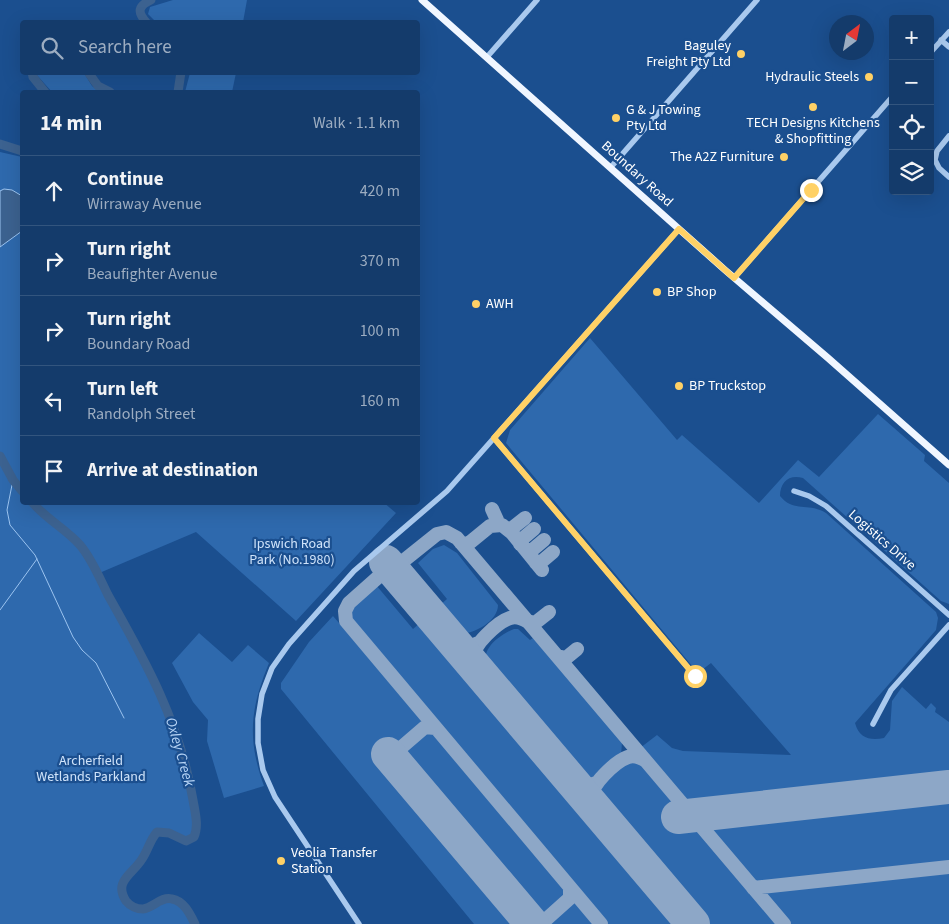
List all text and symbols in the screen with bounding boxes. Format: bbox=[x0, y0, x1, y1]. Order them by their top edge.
north arrow bbox=[829, 15, 874, 60]
map controls bbox=[889, 15, 934, 195]
button: + bbox=[889, 15, 934, 60]
search box bbox=[20, 20, 420, 75]
icon: search bbox=[38, 34, 66, 62]
text: Search here bbox=[78, 34, 172, 61]
place label: Baguley Freight Pty Ltd bbox=[646, 36, 731, 72]
marker: Baguley Freight Pty Ltd bbox=[735, 48, 747, 60]
button: − bbox=[889, 60, 934, 105]
place label: Hydraulic Steels bbox=[765, 67, 859, 87]
marker: Hydraulic Steels bbox=[863, 71, 875, 83]
place label: G & J Towing Pty Ltd bbox=[626, 100, 701, 136]
marker: TECH Designs Kitchens & Shopfitting bbox=[807, 101, 819, 113]
button: locate bbox=[889, 105, 934, 150]
text: 14 min bbox=[40, 108, 102, 138]
text: Walk · 1.1 km bbox=[313, 112, 400, 134]
marker: G & J Towing Pty Ltd bbox=[610, 112, 622, 124]
place label: TECH Designs Kitchens & Shopfitting bbox=[746, 113, 880, 149]
street label: Boundary Road bbox=[597, 136, 677, 212]
place label: The A2Z Furniture bbox=[670, 147, 774, 167]
button: layers bbox=[889, 150, 934, 195]
marker: The A2Z Furniture bbox=[778, 151, 790, 163]
text: Continue bbox=[87, 166, 164, 193]
icon: ahead bbox=[40, 177, 68, 205]
route end bbox=[800, 179, 823, 202]
text: 420 m bbox=[360, 180, 400, 202]
text: Wirraway Avenue bbox=[87, 193, 202, 215]
text: Turn right bbox=[87, 236, 171, 263]
icon: right bbox=[40, 247, 68, 275]
text: 370 m bbox=[360, 250, 400, 272]
text: Beaufighter Avenue bbox=[87, 263, 217, 285]
place label: BP Shop bbox=[667, 282, 717, 302]
marker: BP Shop bbox=[651, 286, 663, 298]
place label: AWH bbox=[486, 294, 514, 314]
marker: AWH bbox=[470, 298, 482, 310]
text: Turn right bbox=[87, 306, 171, 333]
icon: right bbox=[40, 317, 68, 345]
text: 100 m bbox=[360, 320, 400, 342]
text: Boundary Road bbox=[87, 333, 190, 355]
text: Turn left bbox=[87, 376, 158, 403]
place label: BP Truckstop bbox=[689, 376, 766, 396]
marker: BP Truckstop bbox=[673, 380, 685, 392]
icon: left bbox=[40, 387, 68, 415]
text: 160 m bbox=[360, 390, 400, 412]
text: Randolph Street bbox=[87, 403, 195, 425]
icon: arrive bbox=[40, 457, 68, 485]
text: Arrive at destination bbox=[87, 457, 258, 484]
street label: Logistics Drive bbox=[844, 505, 920, 575]
park label: Ipswich Road Park (No.1980) bbox=[249, 534, 335, 570]
route start bbox=[684, 665, 707, 688]
water label: Oxley Creek bbox=[160, 715, 200, 790]
park label: Archerfield Wetlands Parkland bbox=[36, 751, 146, 787]
place label: Veolia Transfer Station bbox=[291, 843, 377, 879]
marker: Veolia Transfer Station bbox=[275, 855, 287, 867]

